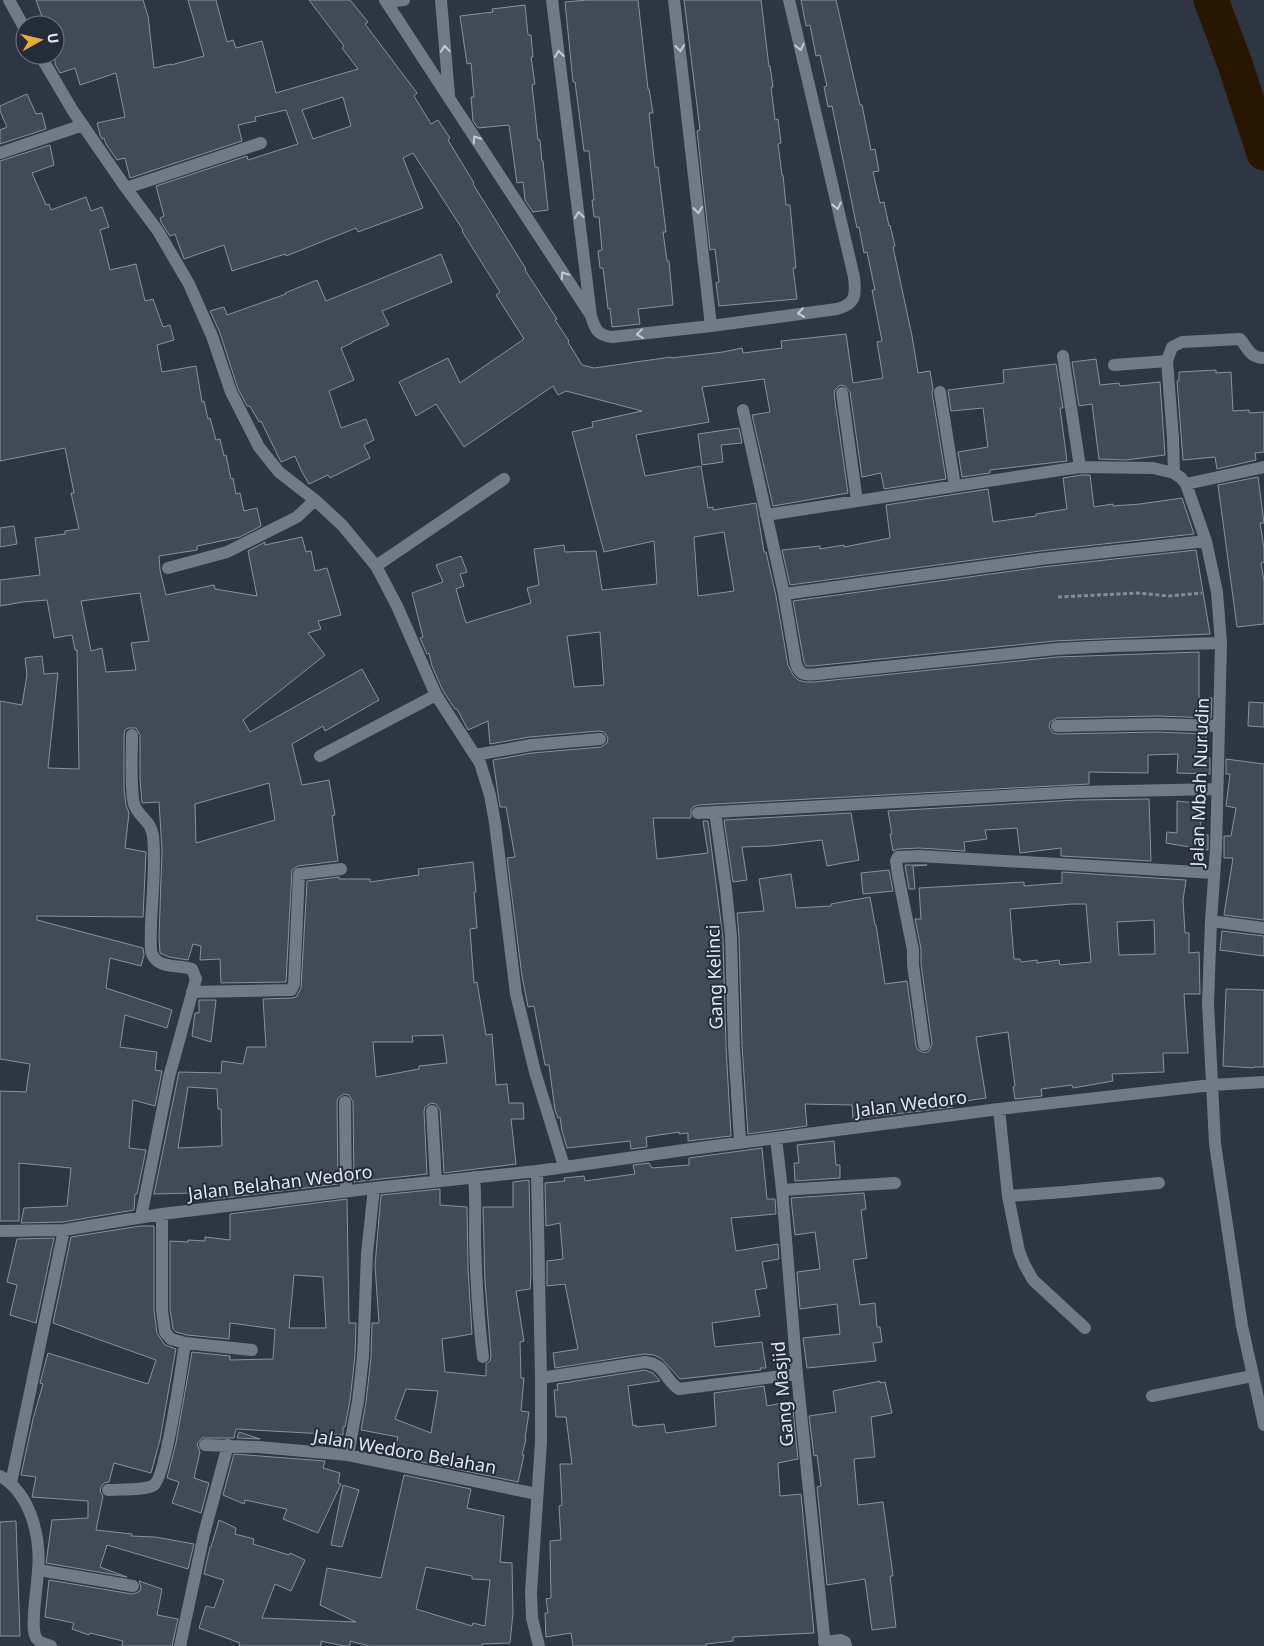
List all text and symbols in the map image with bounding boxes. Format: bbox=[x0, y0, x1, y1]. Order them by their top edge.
north arrow bbox=[15, 15, 65, 65]
text: U bbox=[43, 32, 64, 45]
one-way arrow bbox=[794, 43, 805, 52]
one-way arrow bbox=[440, 45, 451, 53]
one-way arrow bbox=[674, 45, 685, 53]
one-way arrow bbox=[554, 50, 565, 58]
one-way arrow bbox=[472, 135, 482, 144]
one-way arrow bbox=[831, 201, 842, 210]
one-way arrow bbox=[692, 206, 703, 214]
one-way arrow bbox=[574, 211, 585, 219]
one-way arrow bbox=[561, 271, 571, 280]
one-way arrow bbox=[797, 308, 805, 318]
one-way arrow bbox=[636, 328, 644, 339]
street label: Jalan Mbah Nurudin bbox=[1184, 697, 1214, 869]
street label: Gang Kelinci bbox=[700, 924, 728, 1030]
street label: Jalan Wedoro bbox=[852, 1084, 968, 1122]
street label: Jalan Belahan Wedoro bbox=[184, 1159, 374, 1205]
street label: Gang Masjid bbox=[765, 1340, 799, 1448]
street label: Jalan Wedoro Belahan bbox=[310, 1423, 498, 1479]

